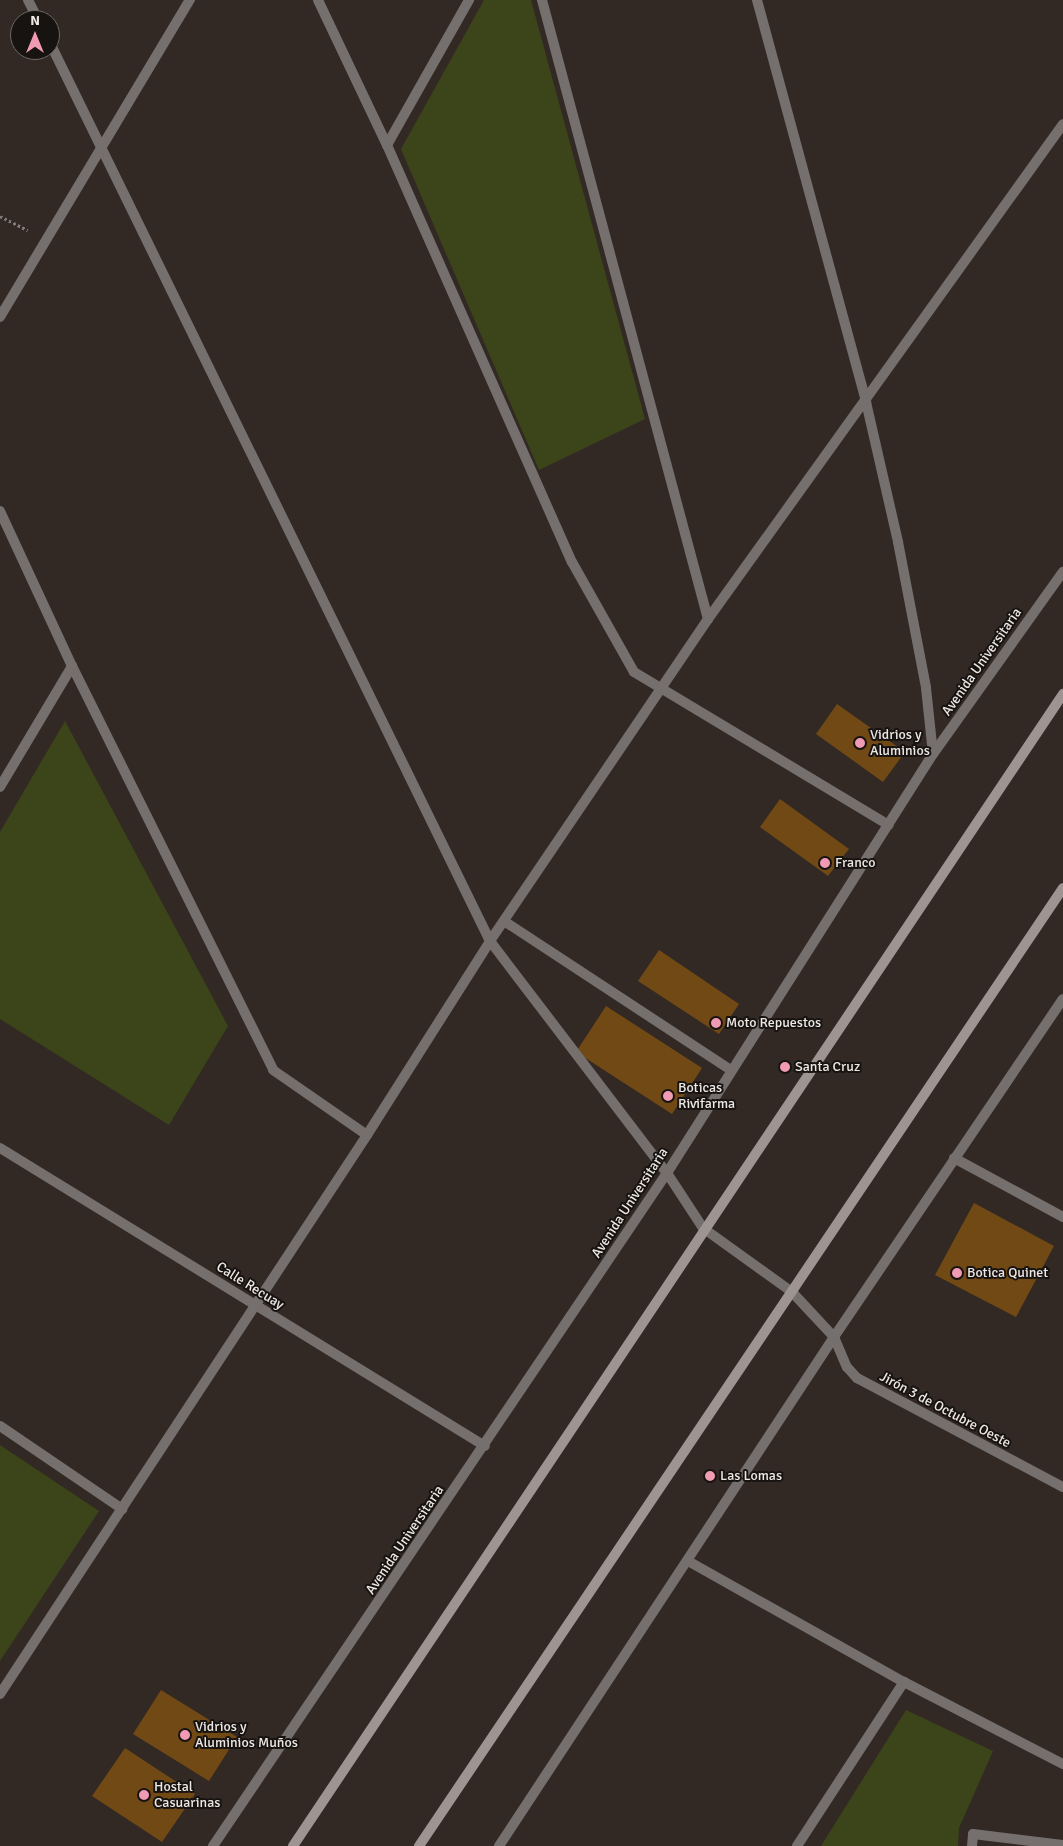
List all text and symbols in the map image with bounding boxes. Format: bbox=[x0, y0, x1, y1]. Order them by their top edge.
north arrow bbox=[10, 10, 60, 60]
text: N bbox=[30, 12, 40, 29]
street label: Avenida Universitaria bbox=[938, 605, 1026, 719]
place label: Vidrios y Aluminios bbox=[870, 727, 930, 760]
marker: Vidrios y Aluminios bbox=[854, 737, 866, 749]
place label: Franco bbox=[835, 855, 876, 871]
marker: Franco bbox=[819, 857, 831, 869]
place label: Moto Repuestos bbox=[726, 1015, 821, 1031]
marker: Moto Repuestos bbox=[710, 1017, 722, 1029]
place label: Santa Cruz bbox=[795, 1059, 860, 1075]
marker: Santa Cruz bbox=[779, 1061, 791, 1073]
place label: Boticas Rivifarma bbox=[678, 1080, 735, 1112]
marker: Boticas Rivifarma bbox=[662, 1090, 674, 1102]
street label: Avenida Universitaria bbox=[588, 1145, 672, 1261]
street label: Calle Recuay bbox=[213, 1259, 287, 1313]
place label: Botica Quinet bbox=[967, 1265, 1048, 1281]
marker: Botica Quinet bbox=[951, 1267, 963, 1279]
street label: Jirón 3 de Octubre Oeste bbox=[877, 1368, 1013, 1452]
place label: Las Lomas bbox=[720, 1468, 782, 1484]
marker: Las Lomas bbox=[704, 1470, 716, 1482]
street label: Avenida Universitaria bbox=[362, 1482, 448, 1598]
place label: Vidrios y Aluminios Muños bbox=[195, 1719, 298, 1751]
marker: Vidrios y Aluminios Muños bbox=[179, 1729, 191, 1741]
place label: Hostal Casuarinas bbox=[154, 1779, 220, 1811]
marker: Hostal Casuarinas bbox=[138, 1789, 150, 1801]

